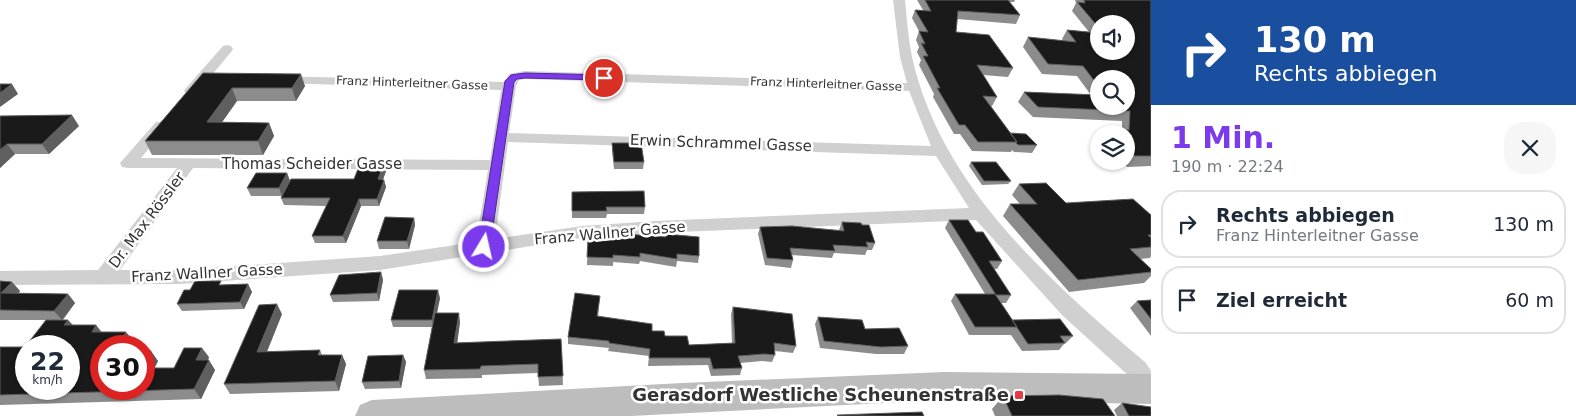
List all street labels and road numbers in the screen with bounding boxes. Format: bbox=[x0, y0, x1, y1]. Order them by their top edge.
street label: Franz Hinterleitner Gasse bbox=[336, 73, 488, 93]
street label: Franz Hinterleitner Gasse bbox=[750, 74, 902, 94]
street label: Erwin Schrammel Gasse bbox=[630, 131, 812, 155]
street label: Thomas Scheider Gasse bbox=[221, 155, 402, 173]
street label: Dr. Max Rössler bbox=[105, 168, 190, 272]
street label: Franz Wallner Gasse bbox=[534, 217, 686, 249]
street label: Franz Wallner Gasse bbox=[131, 260, 283, 286]

